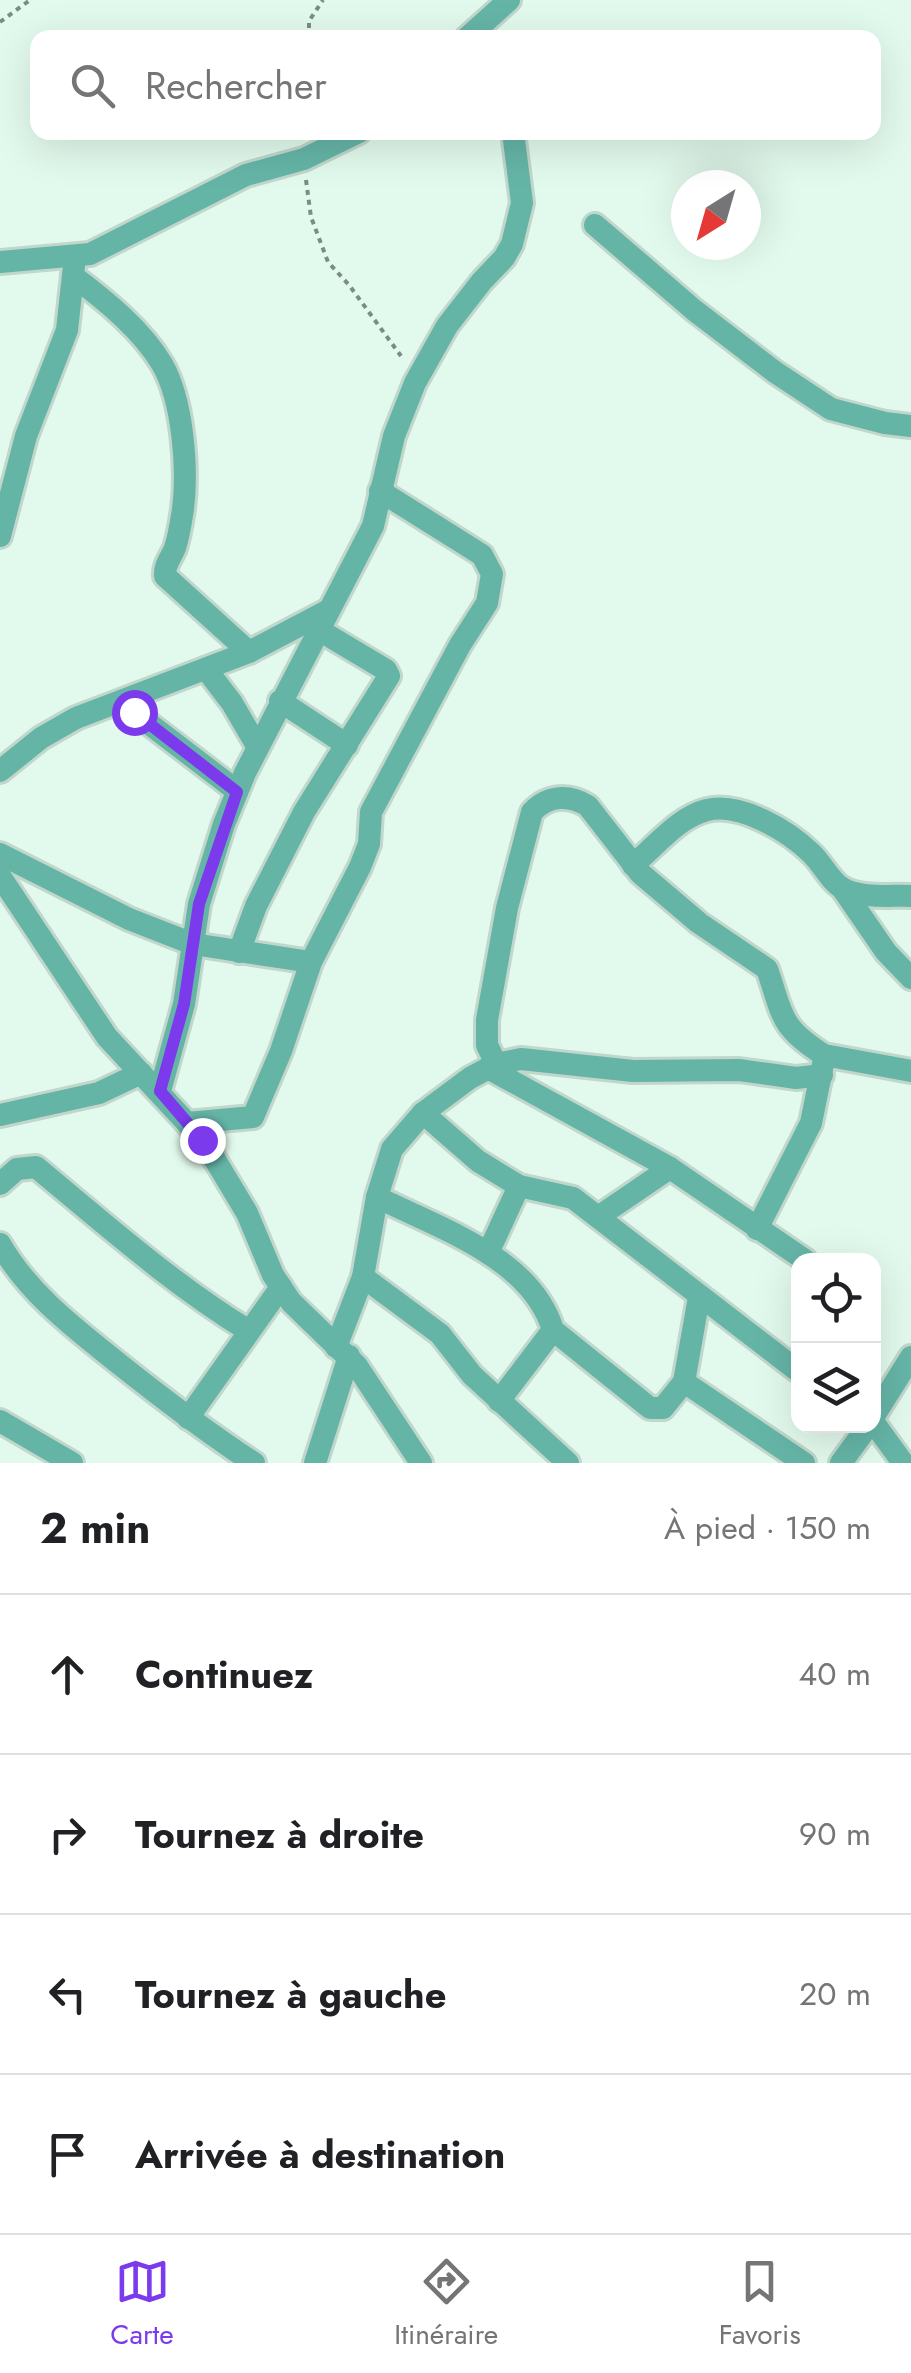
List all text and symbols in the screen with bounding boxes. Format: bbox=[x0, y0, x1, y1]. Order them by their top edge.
search box bbox=[30, 30, 881, 140]
icon: search bbox=[65, 58, 120, 113]
text: Rechercher bbox=[145, 58, 327, 113]
north arrow bbox=[671, 170, 761, 260]
route start bbox=[112, 690, 158, 736]
route end bbox=[180, 1118, 226, 1164]
map controls bbox=[791, 1253, 881, 1433]
button: locate bbox=[791, 1253, 881, 1343]
button: layers bbox=[791, 1343, 881, 1433]
text: 2 min bbox=[40, 1498, 150, 1559]
text: À pied · 150 m bbox=[664, 1505, 871, 1551]
icon: ahead bbox=[40, 1647, 95, 1702]
text: Continuez bbox=[135, 1647, 313, 1702]
text: 40 m bbox=[799, 1651, 871, 1697]
icon: right bbox=[40, 1807, 95, 1862]
text: Tournez à droite bbox=[135, 1807, 424, 1862]
text: 90 m bbox=[799, 1811, 871, 1857]
icon: left bbox=[40, 1967, 95, 2022]
text: Tournez à gauche bbox=[135, 1967, 446, 2022]
text: 20 m bbox=[799, 1971, 871, 2017]
icon: arrive bbox=[40, 2127, 95, 2182]
text: Arrivée à destination bbox=[135, 2127, 505, 2182]
tab: Carte bbox=[110, 2254, 174, 2355]
tab: Itinéraire bbox=[394, 2254, 498, 2355]
tab: Favoris bbox=[719, 2254, 801, 2355]

